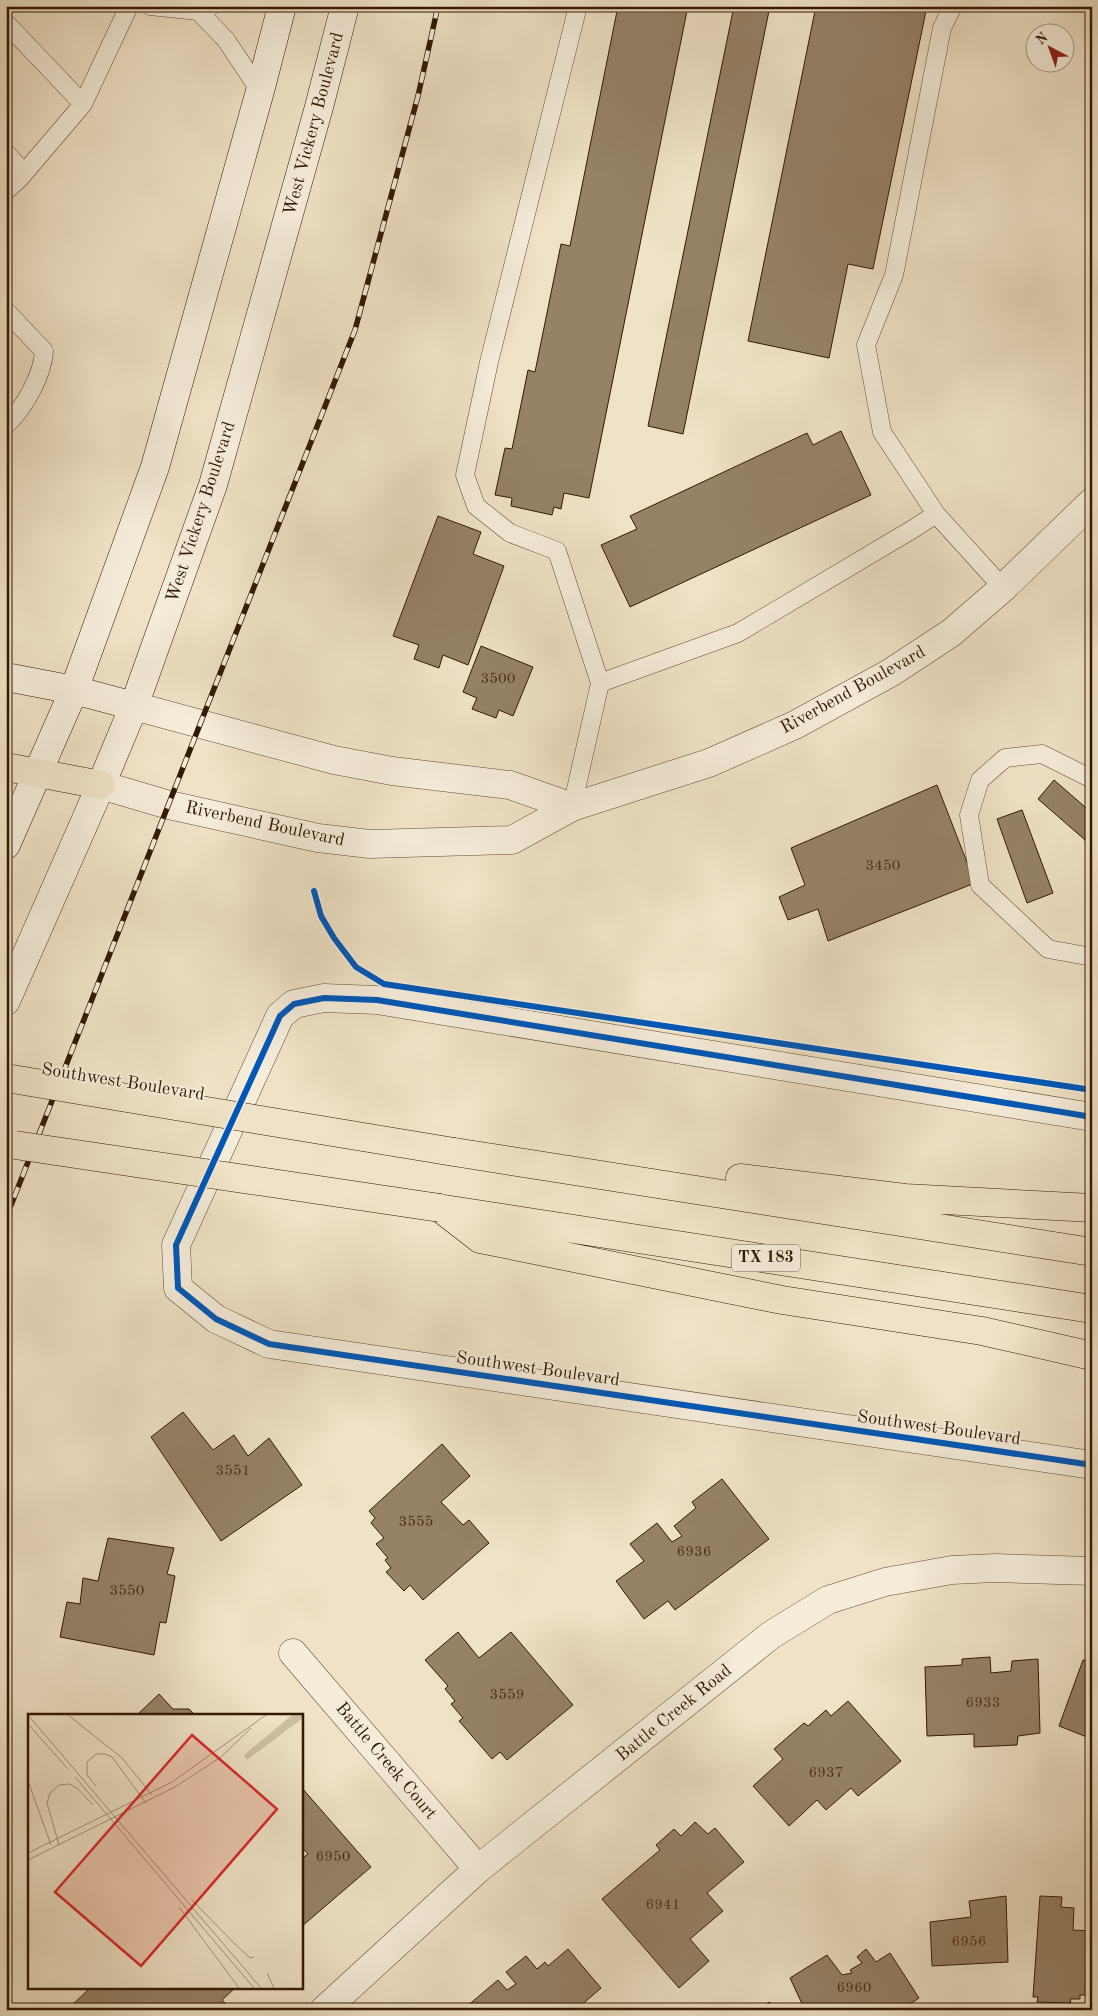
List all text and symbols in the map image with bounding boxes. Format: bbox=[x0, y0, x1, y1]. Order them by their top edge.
north arrow bbox=[1026, 22, 1076, 72]
street label: West Vickery Boulevard bbox=[281, 30, 347, 218]
text: N bbox=[1033, 30, 1051, 48]
street label: West Vickery Boulevard bbox=[163, 419, 239, 605]
street label: Riverbend Boulevard bbox=[778, 643, 928, 737]
house number: 3500 bbox=[481, 672, 515, 687]
street label: Riverbend Boulevard bbox=[184, 798, 346, 850]
house number: 3450 bbox=[866, 859, 900, 874]
street label: Southwest Boulevard bbox=[40, 1060, 206, 1104]
road number: TX 183 bbox=[732, 1244, 800, 1272]
street label: Southwest Boulevard bbox=[455, 1349, 621, 1389]
street label: Southwest Boulevard bbox=[856, 1408, 1022, 1448]
house number: 3551 bbox=[216, 1464, 250, 1479]
house number: 3555 bbox=[399, 1515, 433, 1530]
house number: 6936 bbox=[677, 1545, 711, 1560]
house number: 3550 bbox=[110, 1584, 144, 1599]
street label: Battle Creek Road bbox=[613, 1661, 735, 1765]
house number: 3559 bbox=[490, 1688, 524, 1703]
house number: 6933 bbox=[966, 1696, 1000, 1711]
street label: Battle Creek Court bbox=[332, 1699, 440, 1823]
inset map bbox=[28, 1714, 302, 1988]
house number: 6937 bbox=[809, 1766, 843, 1781]
house number: 6950 bbox=[316, 1850, 350, 1865]
house number: 6941 bbox=[646, 1898, 680, 1913]
house number: 6956 bbox=[952, 1935, 986, 1950]
house number: 6960 bbox=[837, 1981, 871, 1996]

